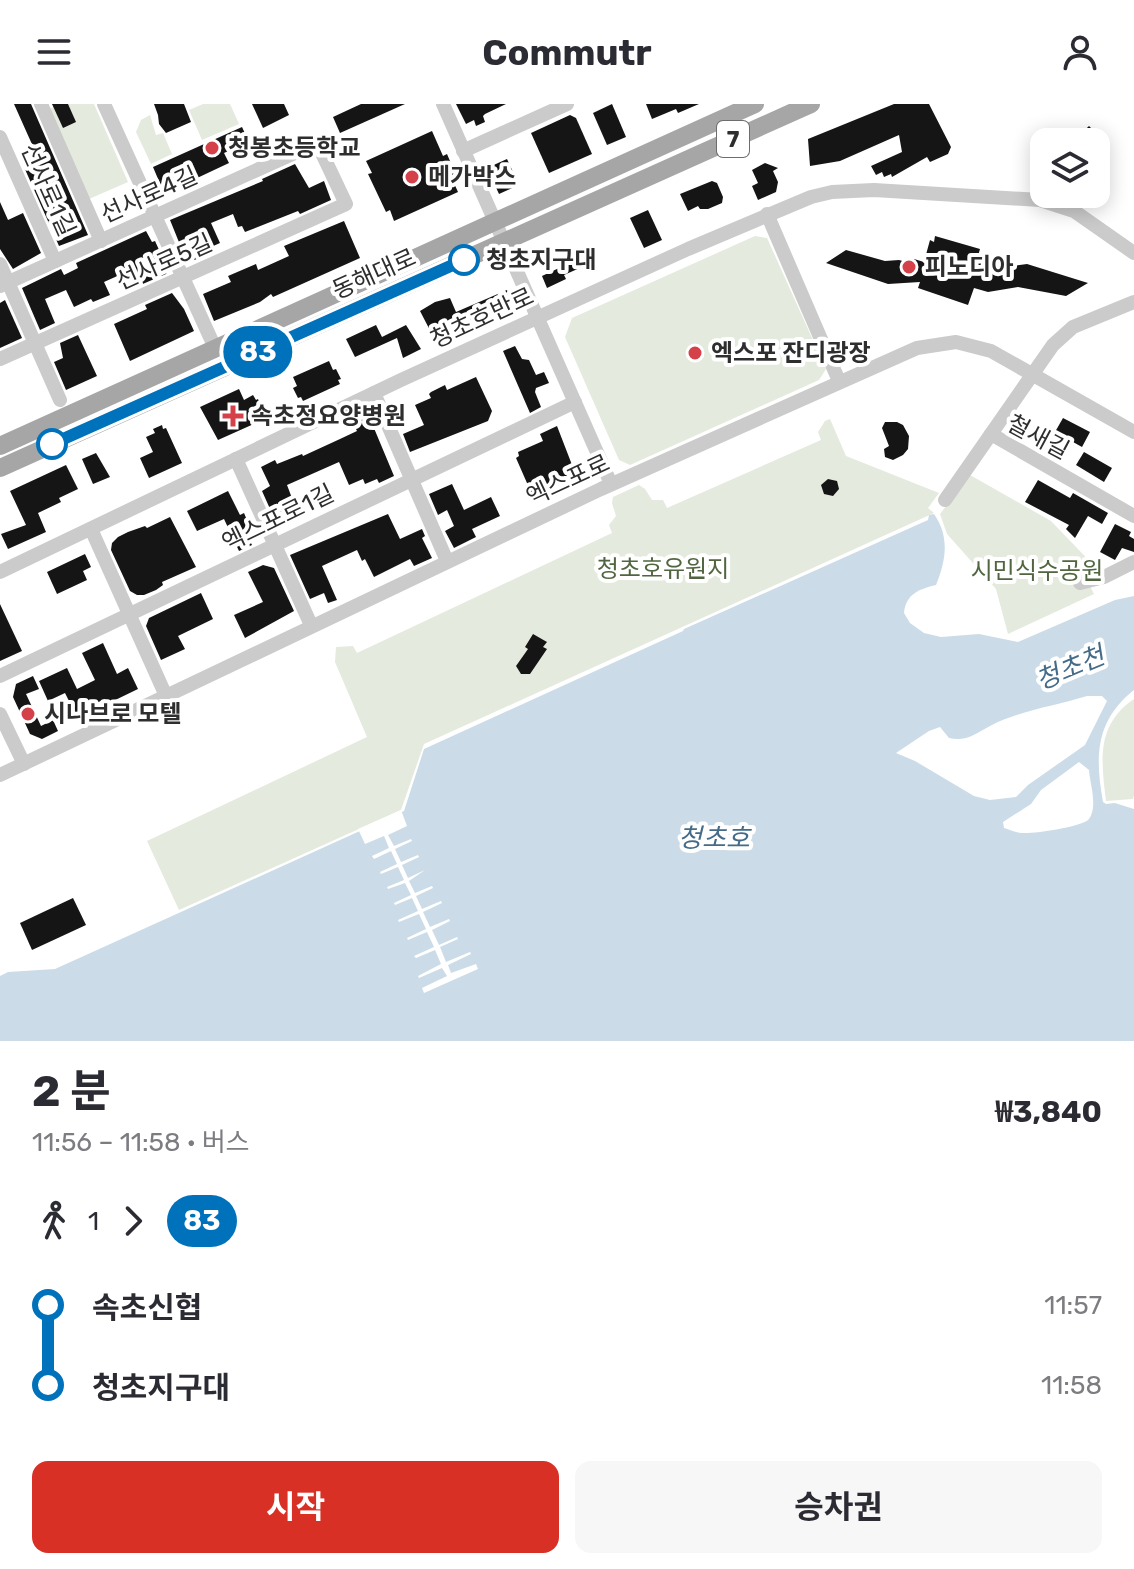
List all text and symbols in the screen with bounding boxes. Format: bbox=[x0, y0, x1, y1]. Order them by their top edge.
icon: menu bbox=[32, 30, 76, 74]
icon: person bbox=[1058, 30, 1102, 74]
text: Commutr bbox=[482, 31, 652, 74]
road number: 7 bbox=[717, 121, 749, 157]
map controls bbox=[1030, 128, 1110, 208]
button: layers bbox=[1030, 128, 1110, 208]
place label: 청봉초등학교 bbox=[228, 134, 360, 162]
street label: 선사로1길 bbox=[15, 139, 81, 241]
marker: 청봉초등학교 bbox=[203, 139, 221, 157]
street label: 선사로4길 bbox=[96, 161, 202, 229]
place label: 메가박스 bbox=[428, 163, 516, 191]
marker: 메가박스 bbox=[403, 168, 421, 186]
street label: 선사로5길 bbox=[111, 228, 217, 296]
street label: 동해대로 bbox=[328, 243, 420, 305]
marker: 청초지구대 bbox=[449, 245, 479, 275]
place label: 청초지구대 bbox=[486, 246, 596, 274]
place label: 피노디아 bbox=[925, 253, 1013, 281]
marker: 피노디아 bbox=[900, 258, 918, 276]
street label: 청초호반로 bbox=[426, 282, 538, 354]
line badge: 83 bbox=[222, 326, 294, 378]
text: 83 bbox=[239, 335, 277, 368]
place label: 엑스포 잔디광장 bbox=[711, 339, 871, 367]
marker: 엑스포 잔디광장 bbox=[686, 344, 704, 362]
place label: 속초정요양병원 bbox=[251, 402, 406, 430]
marker: 속초정요양병원 bbox=[222, 405, 244, 427]
street label: 철새길 bbox=[1002, 409, 1074, 465]
unlabelled marker bbox=[37, 429, 67, 459]
street label: 엑스포로 bbox=[522, 449, 614, 511]
street label: 엑스포로1길 bbox=[218, 479, 338, 557]
park label: 청초호유원지 bbox=[597, 555, 729, 583]
park label: 시민식수공원 bbox=[971, 557, 1103, 585]
water label: 청초천 bbox=[1031, 639, 1112, 697]
place label: 시나브로 모텔 bbox=[44, 700, 182, 728]
marker: 시나브로 모텔 bbox=[19, 705, 37, 723]
water label: 청초호 bbox=[678, 823, 752, 854]
text: 2 분 bbox=[32, 1065, 110, 1117]
text: ₩3,840 bbox=[995, 1094, 1102, 1130]
text: 11:56 – 11:58 · 버스 bbox=[32, 1127, 250, 1158]
icon: walk bbox=[32, 1199, 76, 1243]
icon: forward bbox=[111, 1199, 155, 1243]
text: 83 bbox=[183, 1204, 221, 1237]
text: 1 bbox=[88, 1206, 99, 1237]
text: 속초신협 bbox=[92, 1290, 202, 1326]
text: 11:57 bbox=[1044, 1290, 1102, 1321]
text: 청초지구대 bbox=[92, 1370, 230, 1406]
text: 11:58 bbox=[1041, 1370, 1102, 1401]
button: 시작 bbox=[32, 1461, 559, 1553]
button: 승차권 bbox=[575, 1461, 1102, 1553]

